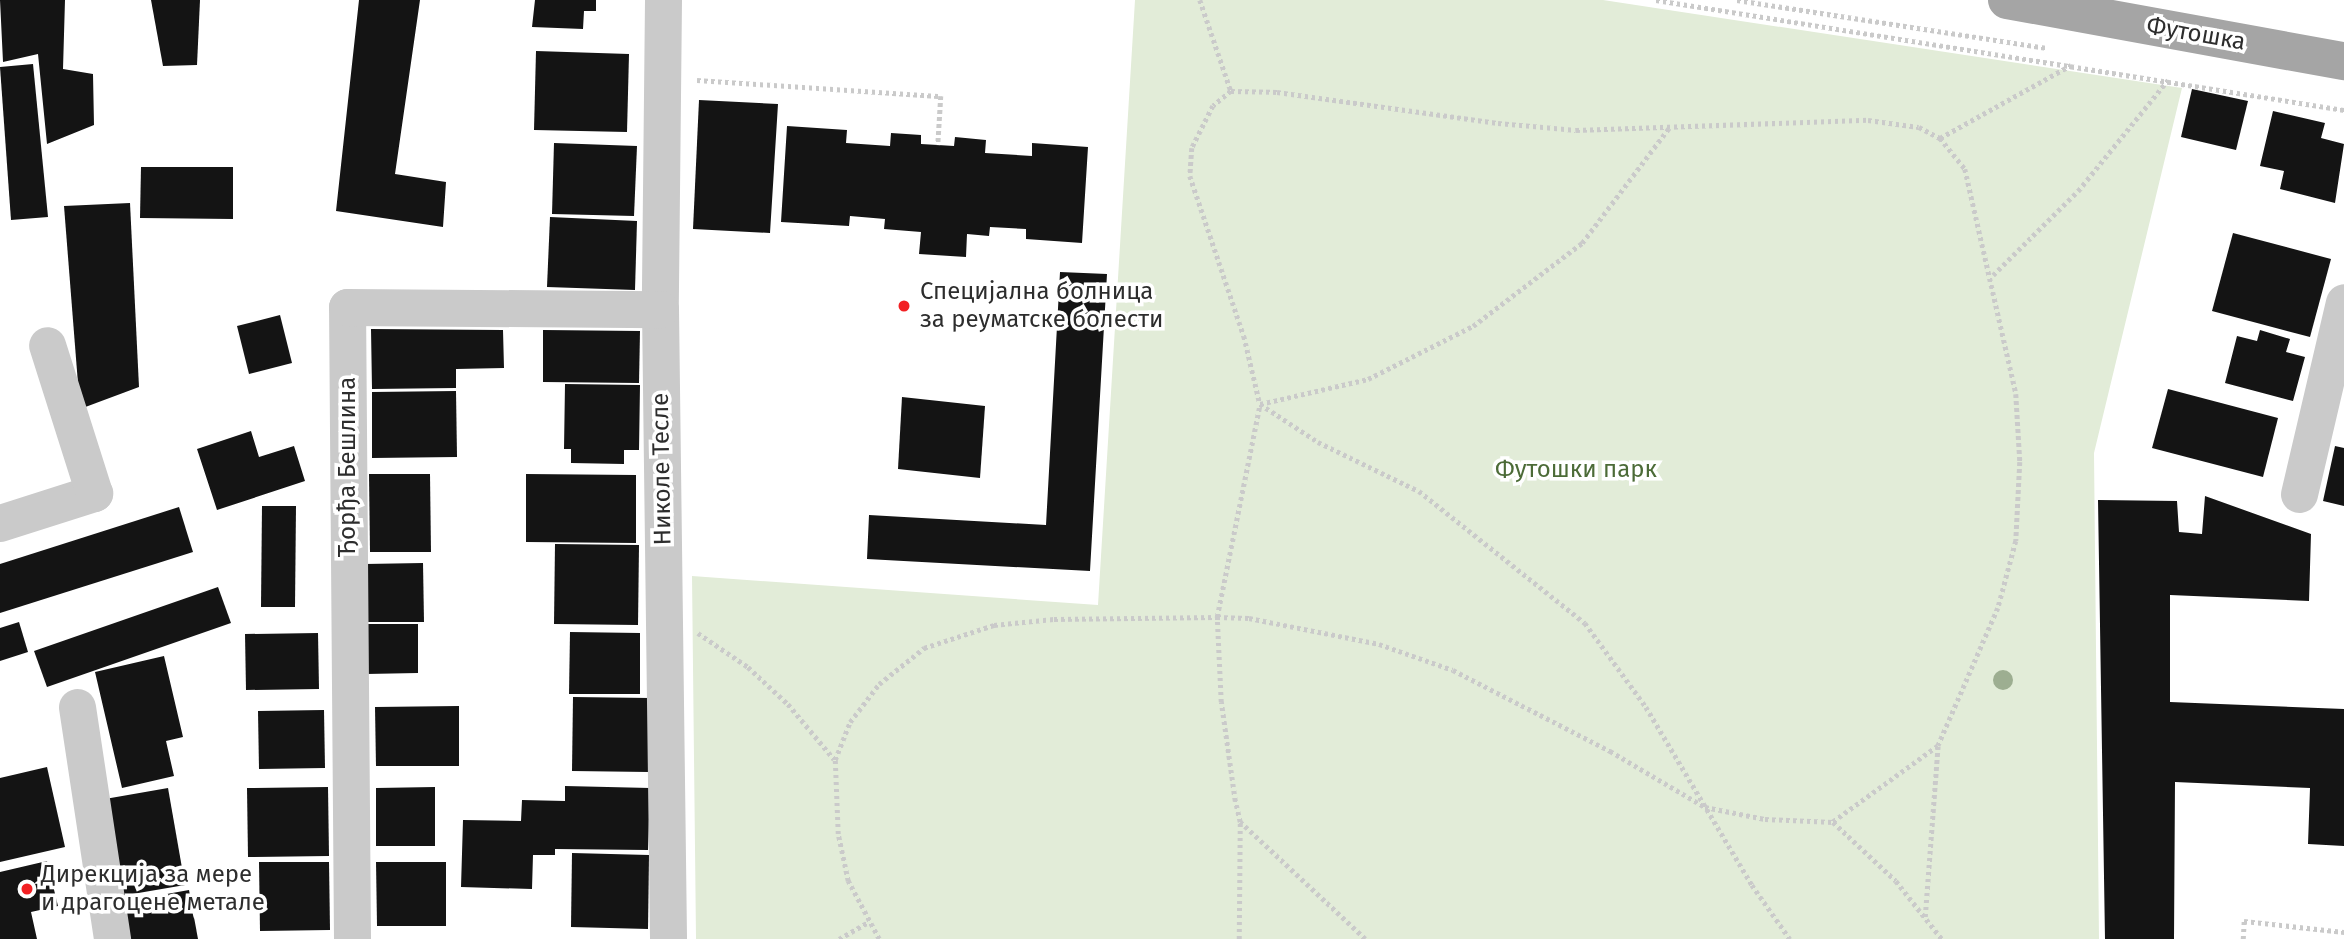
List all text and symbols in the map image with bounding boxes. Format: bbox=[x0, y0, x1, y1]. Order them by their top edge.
street label: Футошка bbox=[2144, 11, 2248, 57]
place label: Специјална болница за реуматске болести bbox=[920, 278, 1163, 334]
marker: Специјална болница за реуматске болести bbox=[894, 296, 914, 316]
street label: Ђорђа Бешлина bbox=[334, 377, 362, 557]
street label: Николе Тесле bbox=[646, 392, 678, 546]
park label: Футошки парк bbox=[1495, 456, 1657, 484]
place label: Дирекција за мере и драгоцене метале bbox=[41, 861, 265, 917]
marker: Дирекција за мере и драгоцене метале bbox=[19, 881, 35, 897]

